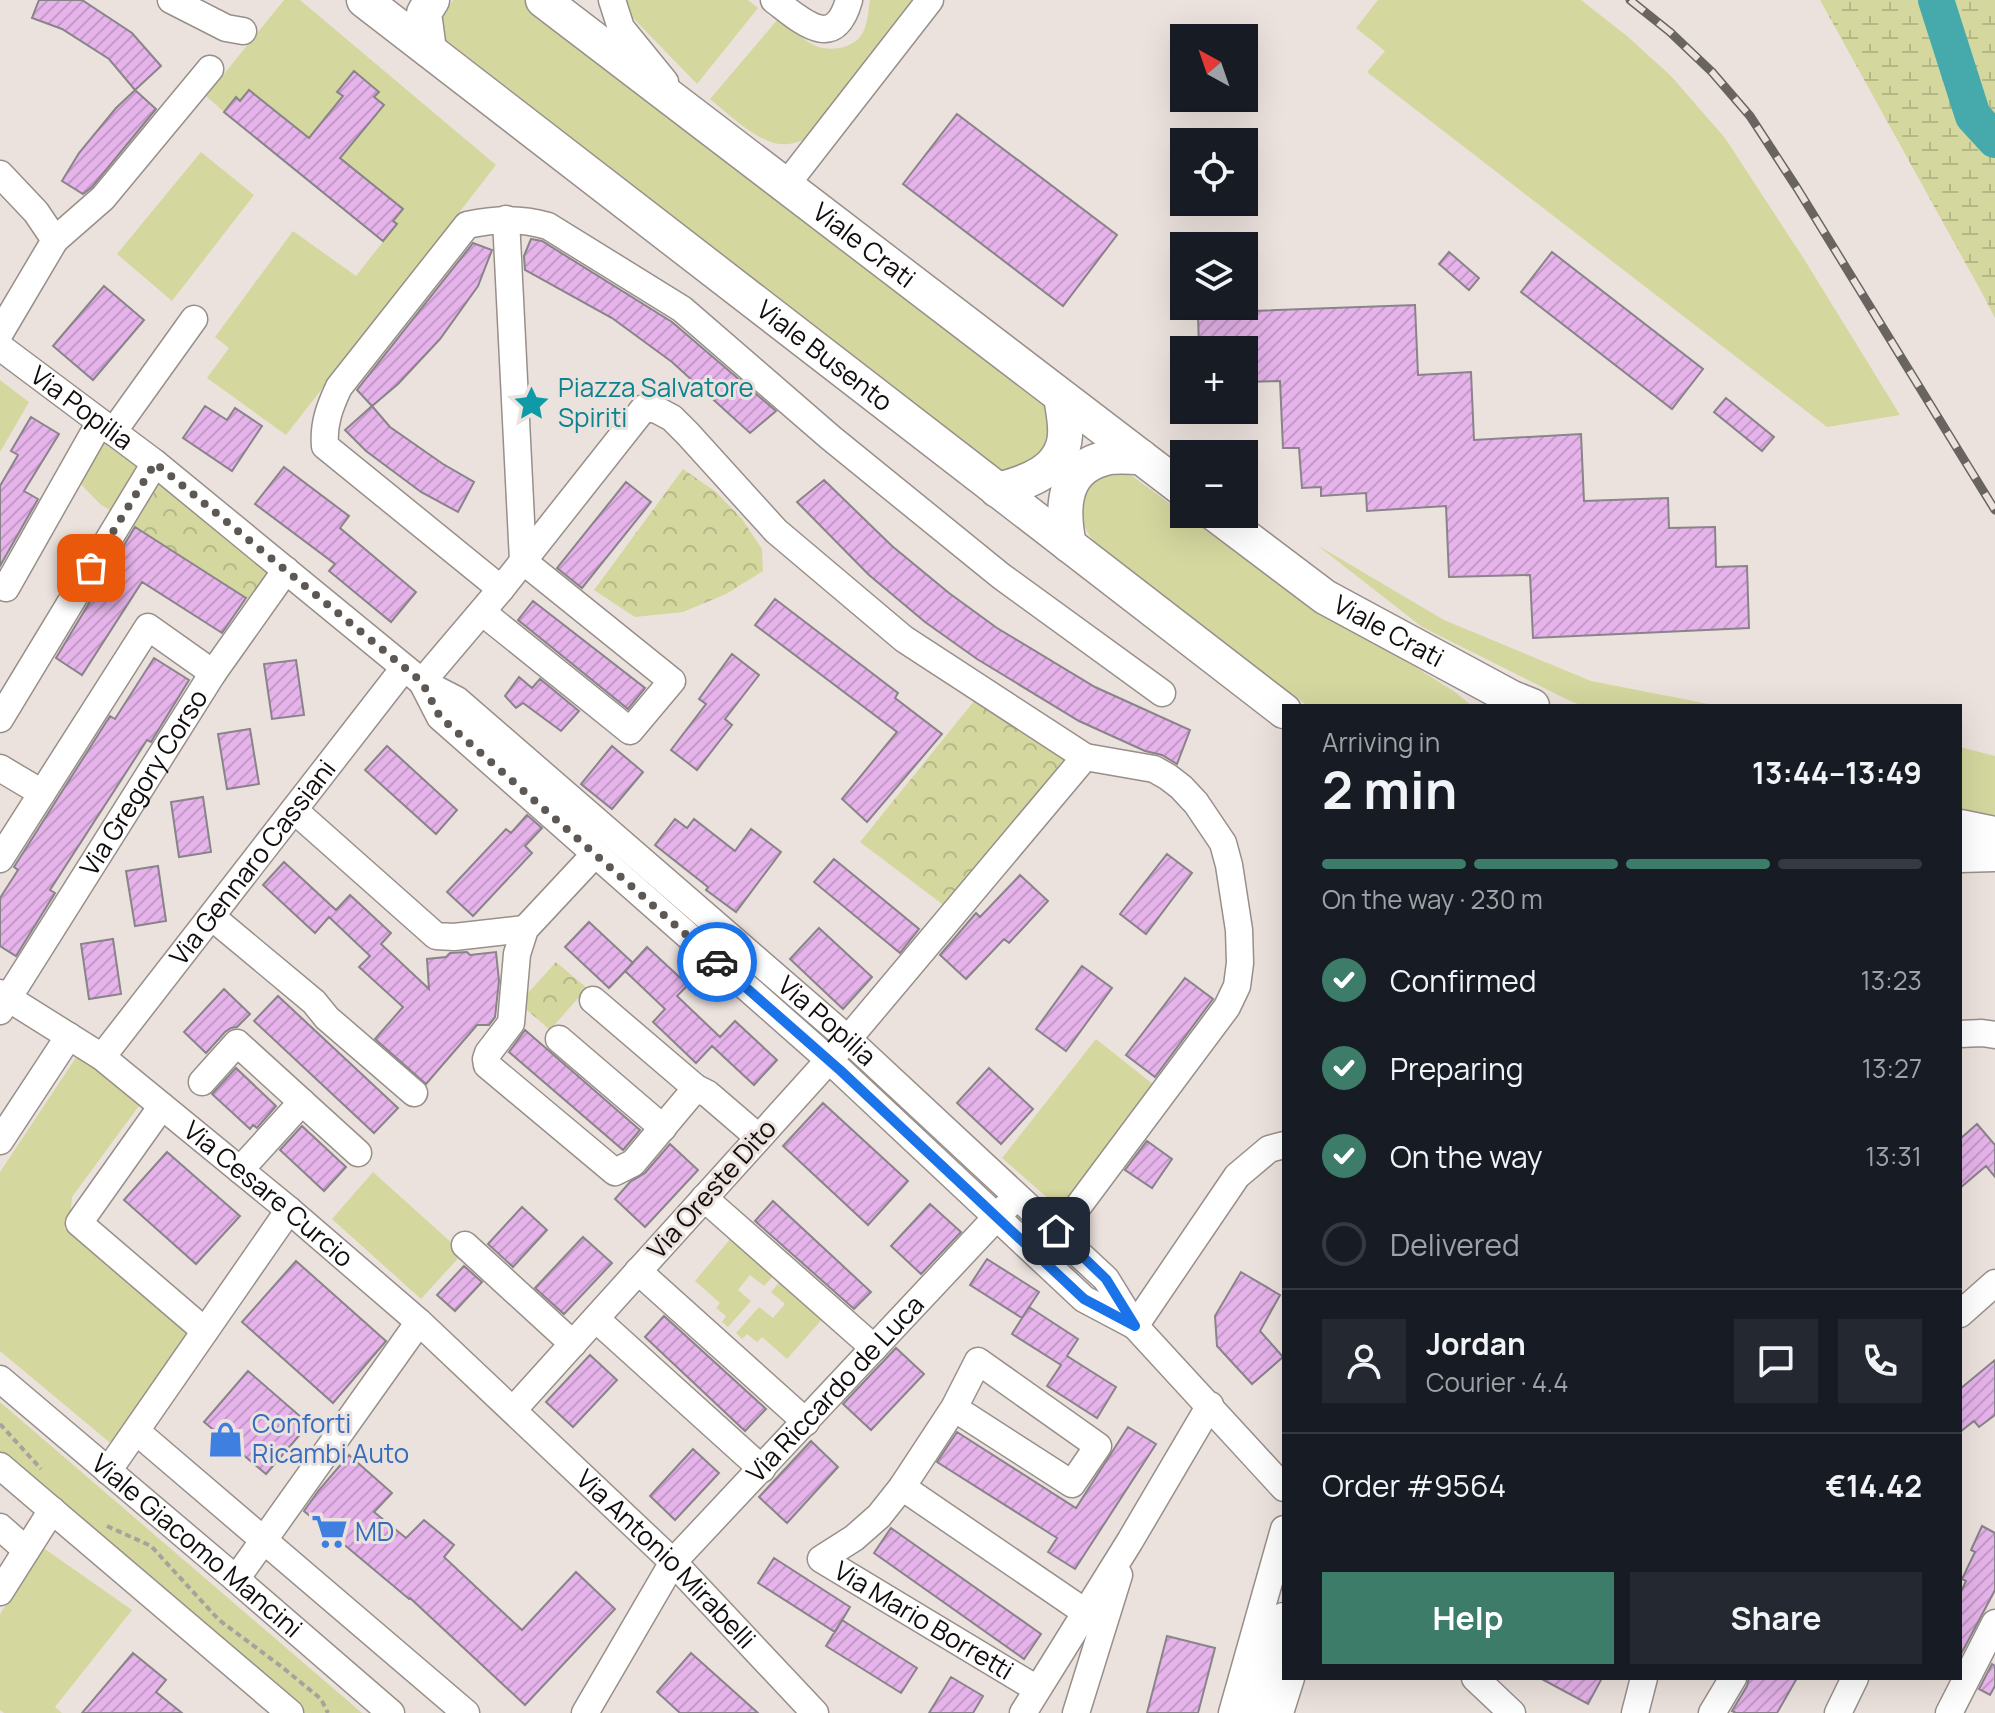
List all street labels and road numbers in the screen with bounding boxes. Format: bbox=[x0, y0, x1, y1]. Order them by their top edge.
street label: Viale Crati bbox=[806, 194, 923, 295]
street label: Viale Busento bbox=[750, 291, 901, 419]
street label: Via Popilia bbox=[23, 357, 141, 458]
street label: Viale Crati bbox=[1327, 586, 1451, 675]
street label: Via Gregory Corso bbox=[71, 682, 215, 882]
street label: Via Gennaro Cassiani bbox=[161, 752, 343, 972]
street label: Via Popilia bbox=[771, 967, 885, 1073]
street label: Via Oreste Dito bbox=[639, 1111, 784, 1266]
street label: Via Cesare Curcio bbox=[176, 1112, 362, 1275]
street label: Via Riccardo de Luca bbox=[738, 1287, 931, 1490]
street label: Viale Giacomo Mancini bbox=[84, 1445, 310, 1645]
street label: Via Antonio Mirabelli bbox=[569, 1461, 764, 1656]
street label: Via Mario Borretti bbox=[828, 1552, 1021, 1688]

